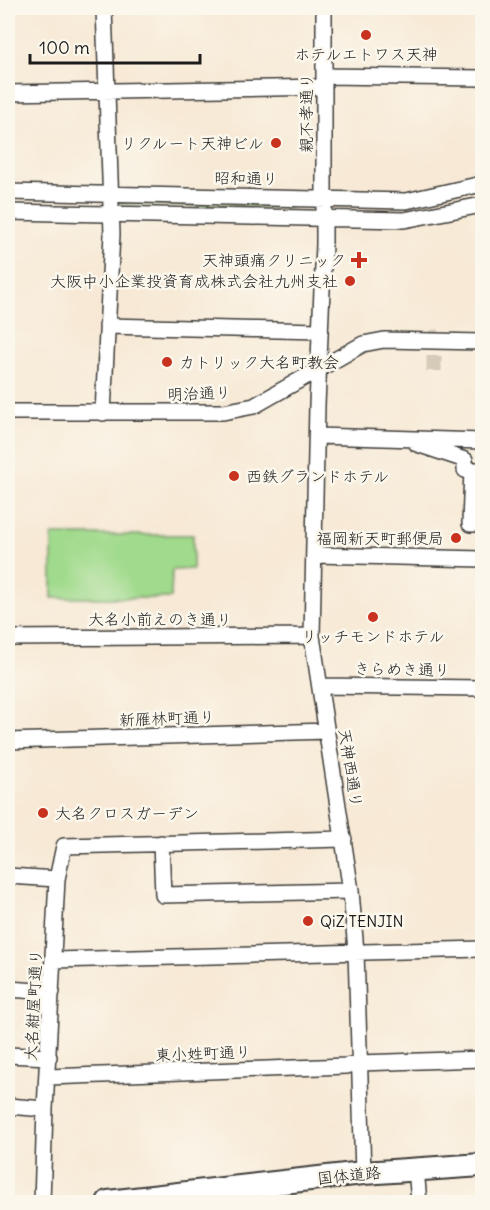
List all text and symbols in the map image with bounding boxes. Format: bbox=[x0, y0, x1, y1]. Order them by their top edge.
scale bar bbox=[30, 27, 200, 65]
marker: ホテルエトワス天神 bbox=[359, 28, 373, 42]
text: 100 m bbox=[39, 36, 90, 59]
place label: ホテルエトワス天神 bbox=[294, 44, 438, 64]
street label: 親不孝通り bbox=[296, 73, 316, 153]
place label: リクルート天神ビル bbox=[121, 133, 264, 153]
marker: リクルート天神ビル bbox=[269, 136, 283, 150]
street label: 昭和通り bbox=[214, 167, 278, 189]
place label: 天神頭痛クリニック bbox=[202, 250, 346, 270]
marker: 天神頭痛クリニック bbox=[350, 251, 368, 269]
place label: 大阪中小企業投資育成株式会社九州支社 bbox=[50, 271, 338, 291]
marker: 大阪中小企業投資育成株式会社九州支社 bbox=[343, 274, 357, 288]
place label: カトリック大名町教会 bbox=[179, 352, 339, 372]
marker: カトリック大名町教会 bbox=[160, 355, 174, 369]
street label: 明治通り bbox=[167, 382, 231, 404]
place label: 西鉄グランドホテル bbox=[246, 466, 389, 486]
marker: 西鉄グランドホテル bbox=[227, 469, 241, 483]
place label: 福岡新天町郵便局 bbox=[316, 528, 444, 548]
marker: 福岡新天町郵便局 bbox=[449, 531, 463, 545]
street label: 大名小前えのき通り bbox=[88, 609, 232, 629]
marker: リッチモンドホテル bbox=[366, 610, 380, 624]
place label: リッチモンドホテル bbox=[301, 626, 445, 646]
street label: きらめき通り bbox=[354, 658, 450, 680]
street label: 新雁林町通り bbox=[119, 706, 215, 730]
street label: 天神西通り bbox=[335, 727, 367, 809]
place label: 大名クロスガーデン bbox=[55, 803, 199, 823]
marker: 大名クロスガーデン bbox=[36, 806, 50, 820]
place label: QiZ TENJIN bbox=[320, 911, 404, 931]
marker: QiZ TENJIN bbox=[301, 914, 315, 928]
street label: 大名紺屋町通り bbox=[20, 949, 46, 1061]
street label: 東小姓町通り bbox=[155, 1041, 251, 1065]
street label: 国体道路 bbox=[316, 1162, 382, 1188]

